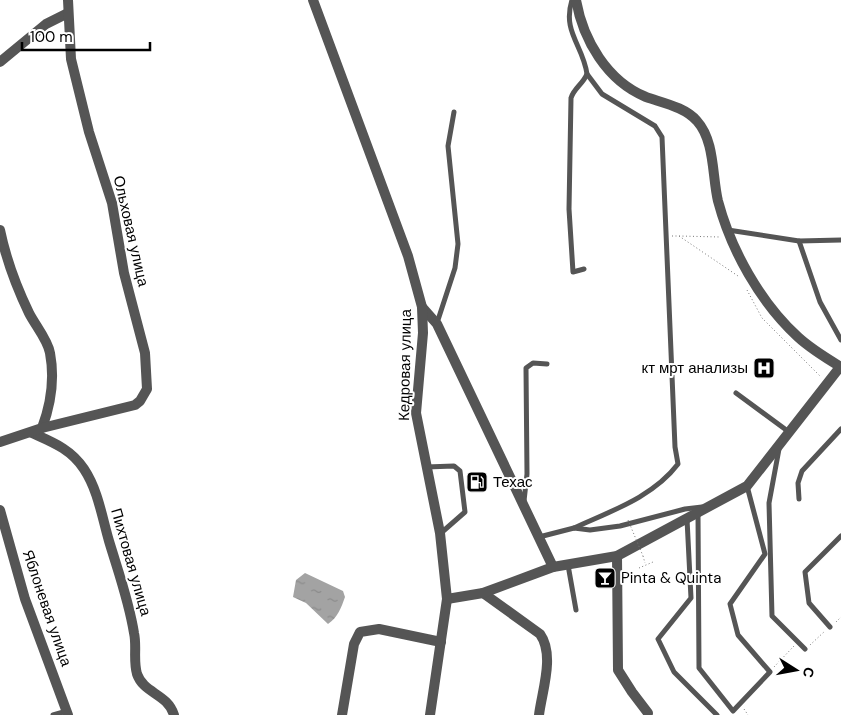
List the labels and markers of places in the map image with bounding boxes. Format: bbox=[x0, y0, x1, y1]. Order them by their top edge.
hospital icon: кт мрт анализы bbox=[752, 356, 776, 380]
place label: кт мрт анализы bbox=[641, 358, 748, 378]
fuel station icon: Техас bbox=[465, 470, 489, 494]
place label: Техас bbox=[493, 472, 533, 492]
bar icon: Pinta & Quinta bbox=[593, 566, 617, 590]
place label: Pinta & Quinta bbox=[621, 568, 721, 588]

